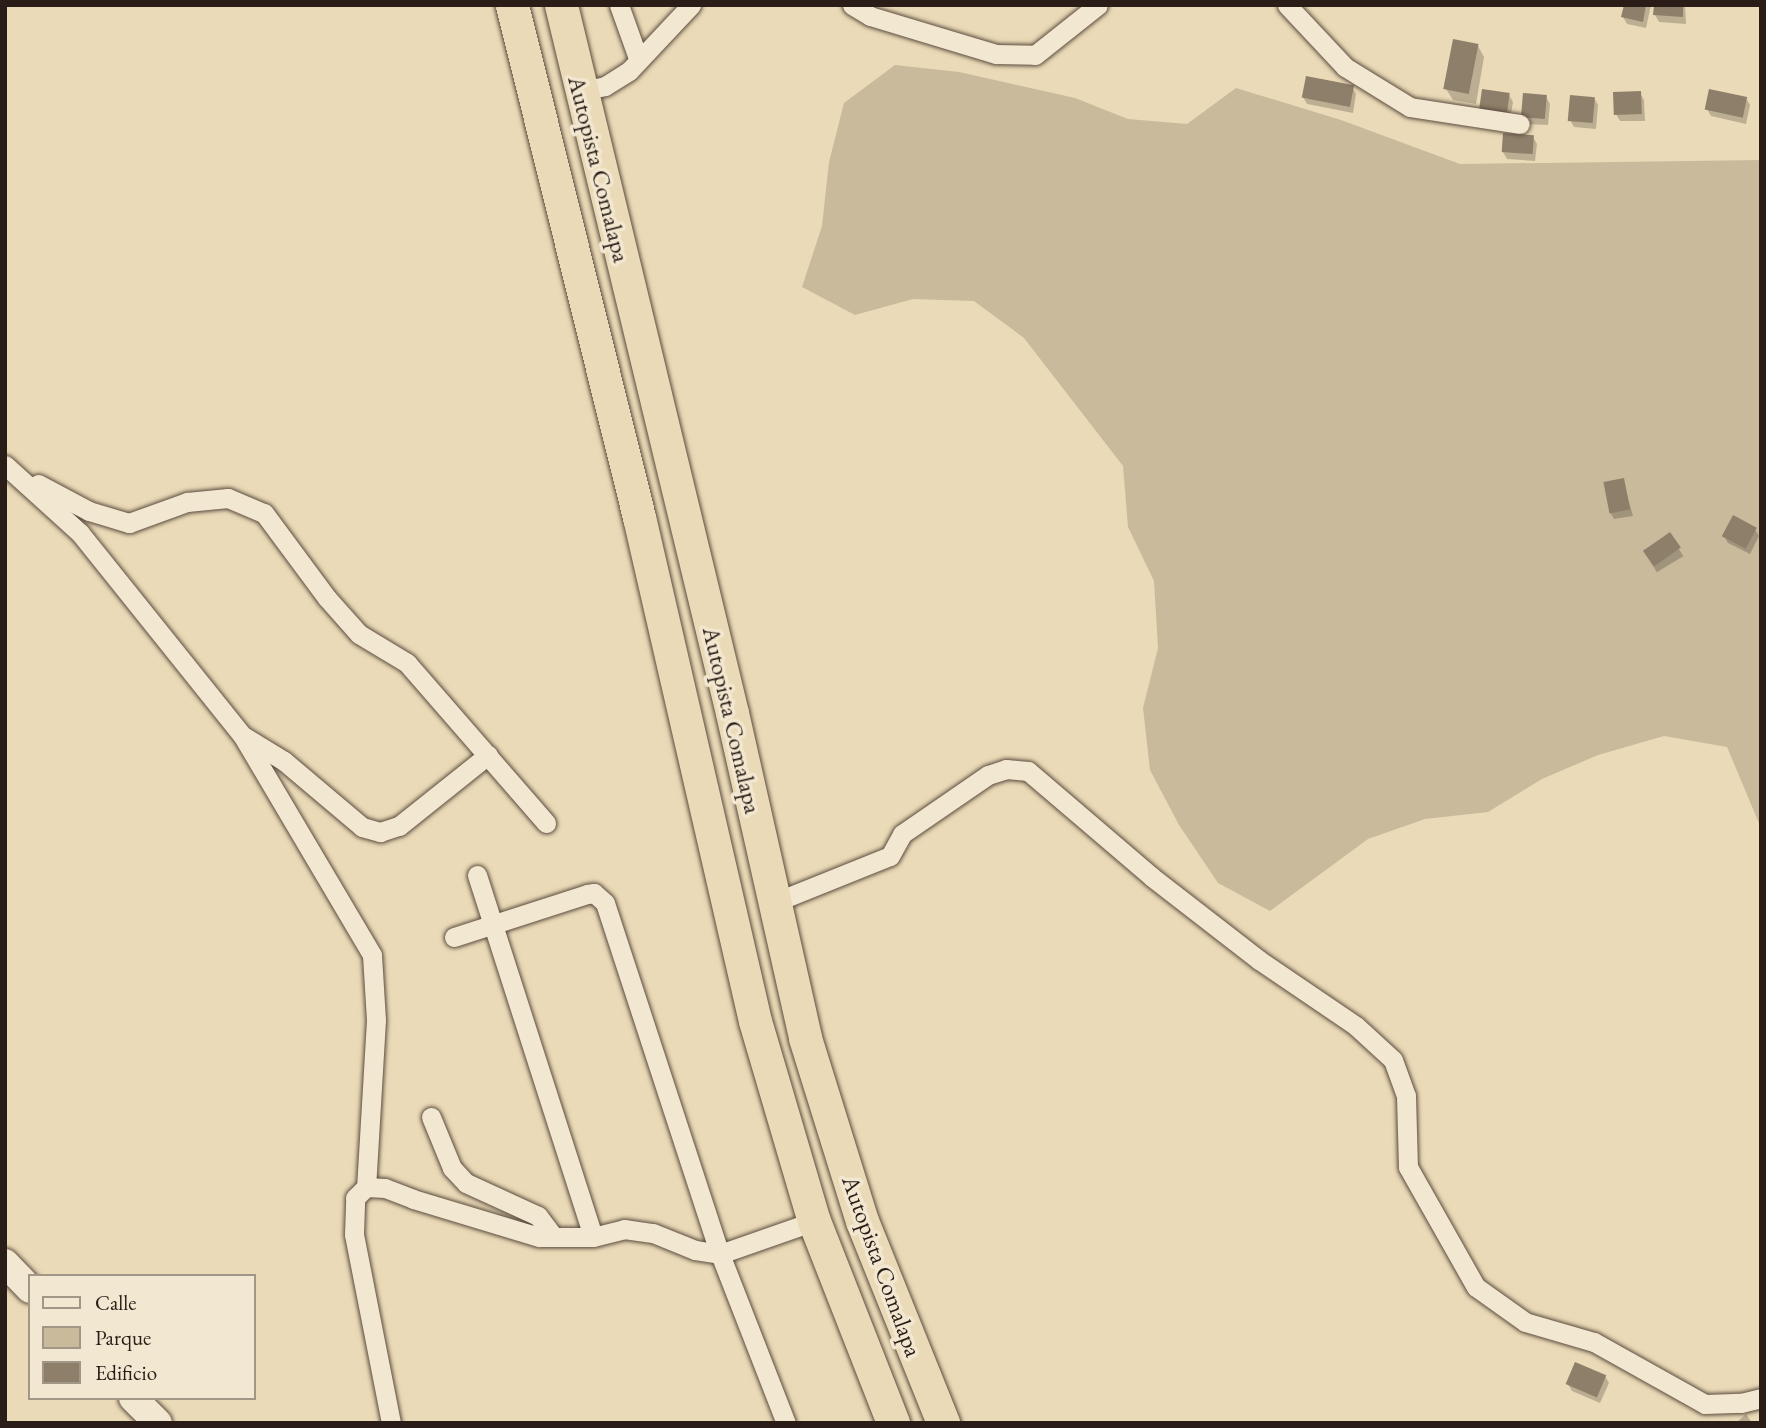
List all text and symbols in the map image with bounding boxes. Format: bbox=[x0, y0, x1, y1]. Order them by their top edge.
street label: Autopista Comalapa bbox=[562, 73, 636, 265]
street label: Autopista Comalapa bbox=[697, 624, 767, 816]
street label: Autopista Comalapa bbox=[836, 1171, 928, 1361]
legend bbox=[28, 1274, 256, 1400]
text: Calle bbox=[95, 1289, 137, 1316]
text: Parque bbox=[95, 1324, 151, 1351]
text: Edificio bbox=[95, 1359, 157, 1386]

